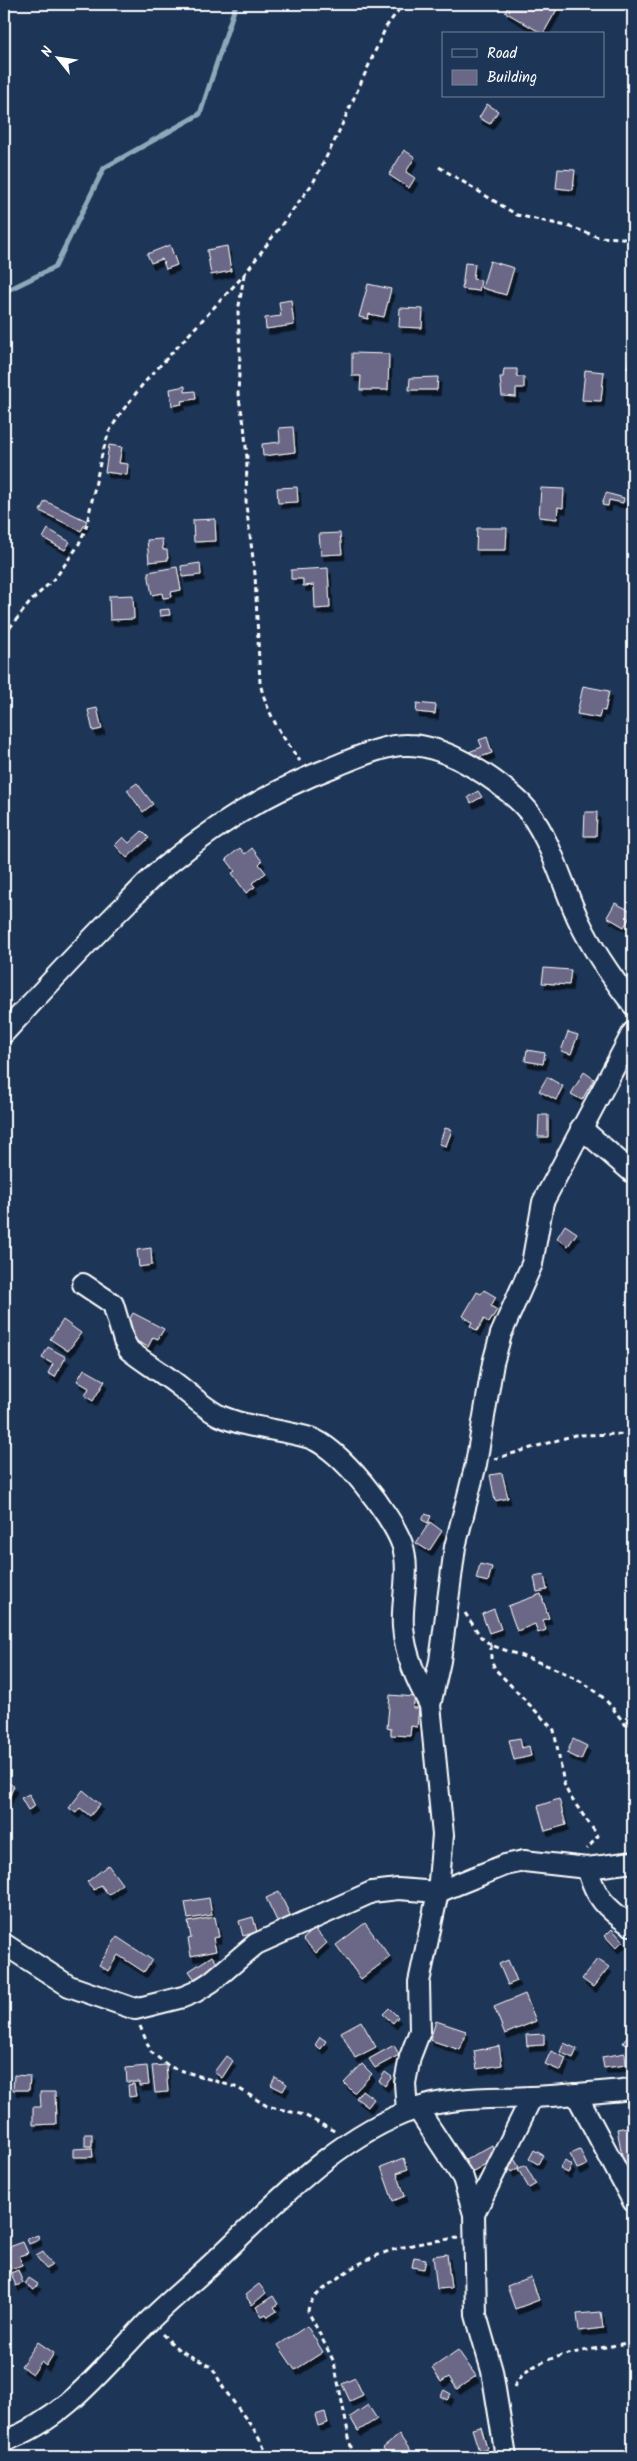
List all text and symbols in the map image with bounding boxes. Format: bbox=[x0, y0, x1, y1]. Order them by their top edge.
north arrow bbox=[32, 32, 82, 82]
legend bbox=[442, 32, 604, 98]
text: Road bbox=[487, 42, 518, 66]
text: N bbox=[36, 43, 59, 61]
text: Building bbox=[487, 66, 537, 90]

